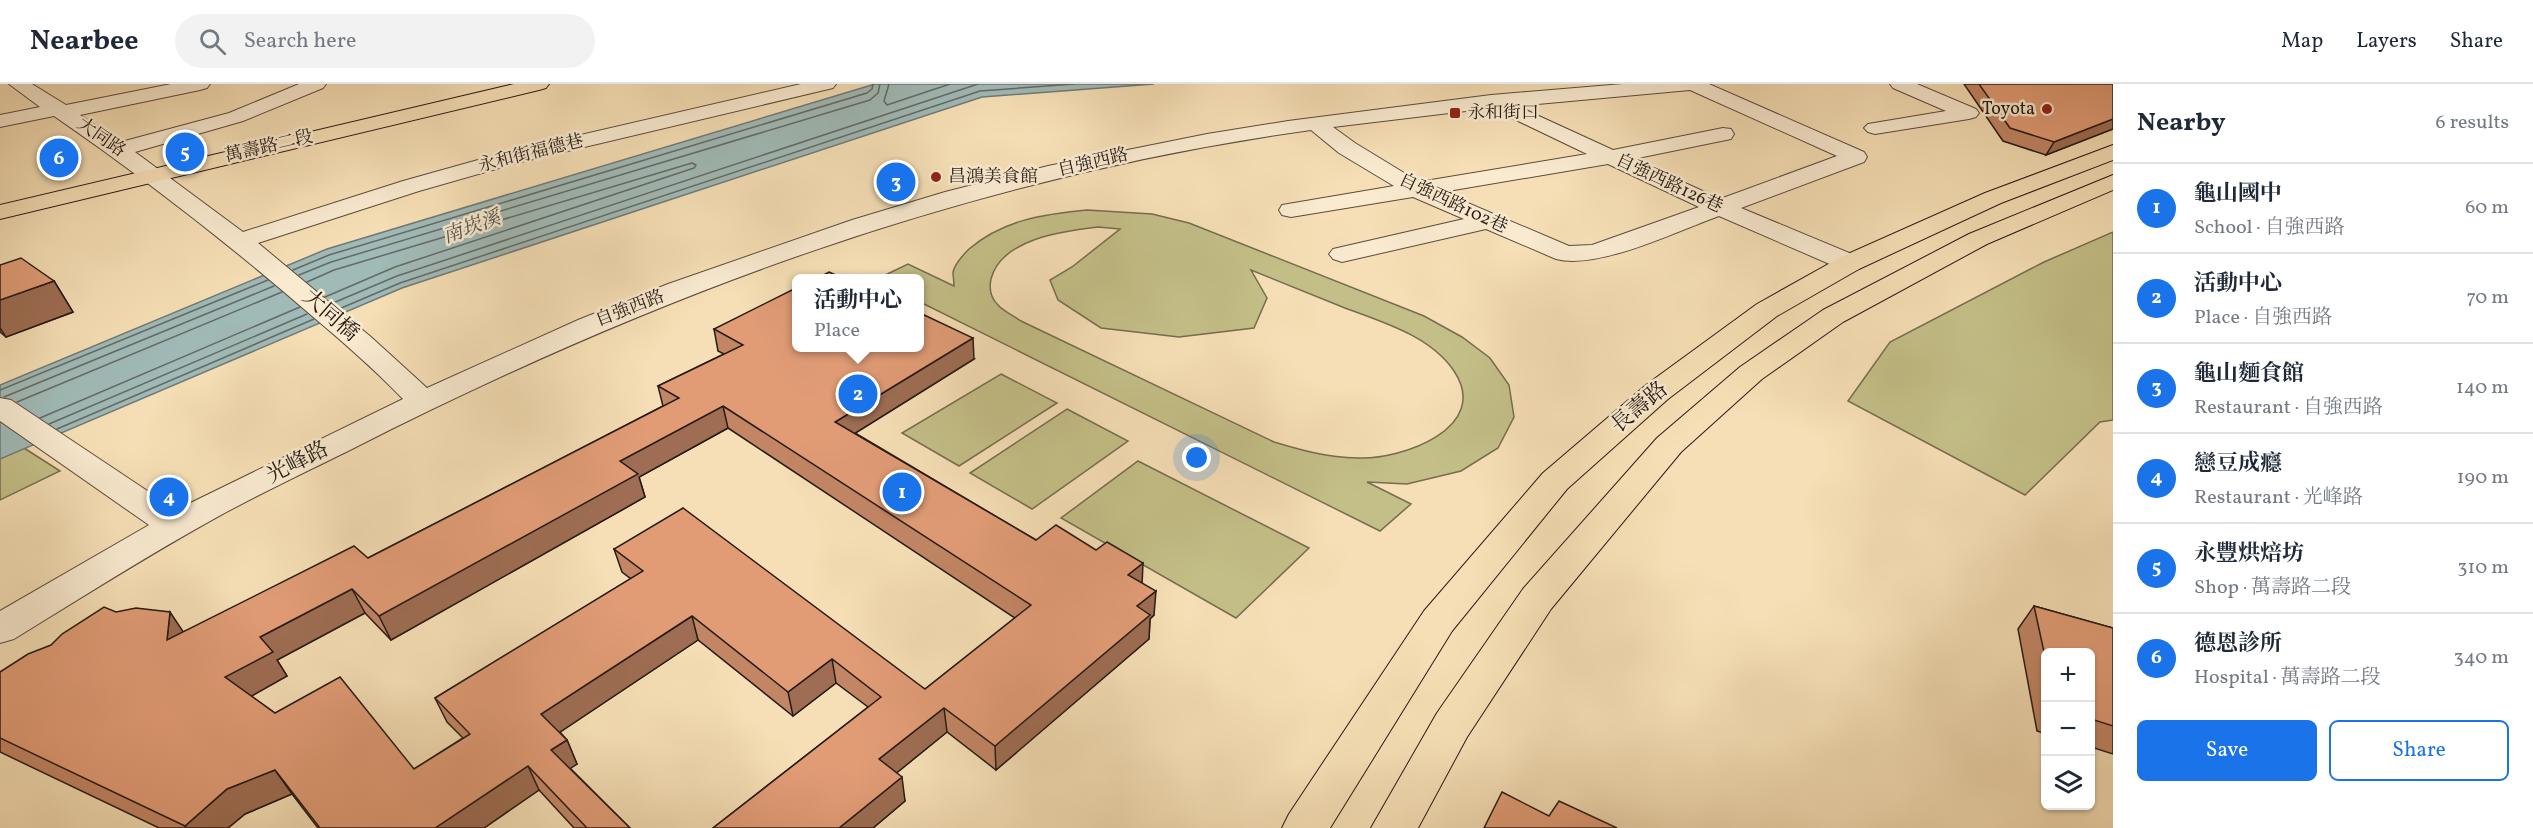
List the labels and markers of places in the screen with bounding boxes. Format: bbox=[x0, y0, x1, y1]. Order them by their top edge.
place label: Toyota bbox=[1982, 97, 2035, 122]
place label: 永和街口 bbox=[1467, 101, 1539, 126]
marker: Toyota bbox=[2040, 102, 2054, 116]
marker: 永和街口 bbox=[1448, 106, 1462, 120]
pin: 5 bbox=[166, 130, 204, 174]
pin: 6 bbox=[40, 136, 78, 181]
pin: 3 bbox=[876, 160, 916, 204]
place label: 昌鴻美食館 bbox=[948, 165, 1038, 190]
marker: 昌鴻美食館 bbox=[929, 170, 943, 184]
pin: 2 bbox=[838, 372, 878, 416]
pin: 1 bbox=[882, 470, 922, 514]
pin: 4 bbox=[150, 474, 188, 520]

